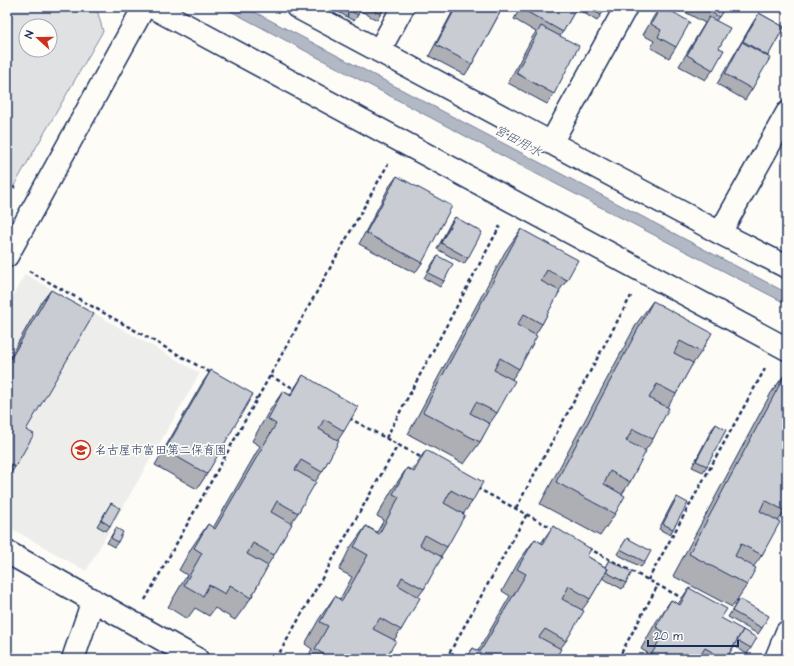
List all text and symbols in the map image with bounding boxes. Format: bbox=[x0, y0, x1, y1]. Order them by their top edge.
north arrow bbox=[18, 18, 58, 58]
text: N bbox=[21, 29, 37, 41]
water label: 宮田用水 bbox=[491, 121, 545, 161]
school or university icon: 名古屋市富田第二保育園 bbox=[70, 439, 92, 461]
place label: 名古屋市富田第二保育園 bbox=[95, 442, 227, 459]
scale bar bbox=[648, 622, 738, 648]
text: 20 m bbox=[654, 628, 683, 645]

